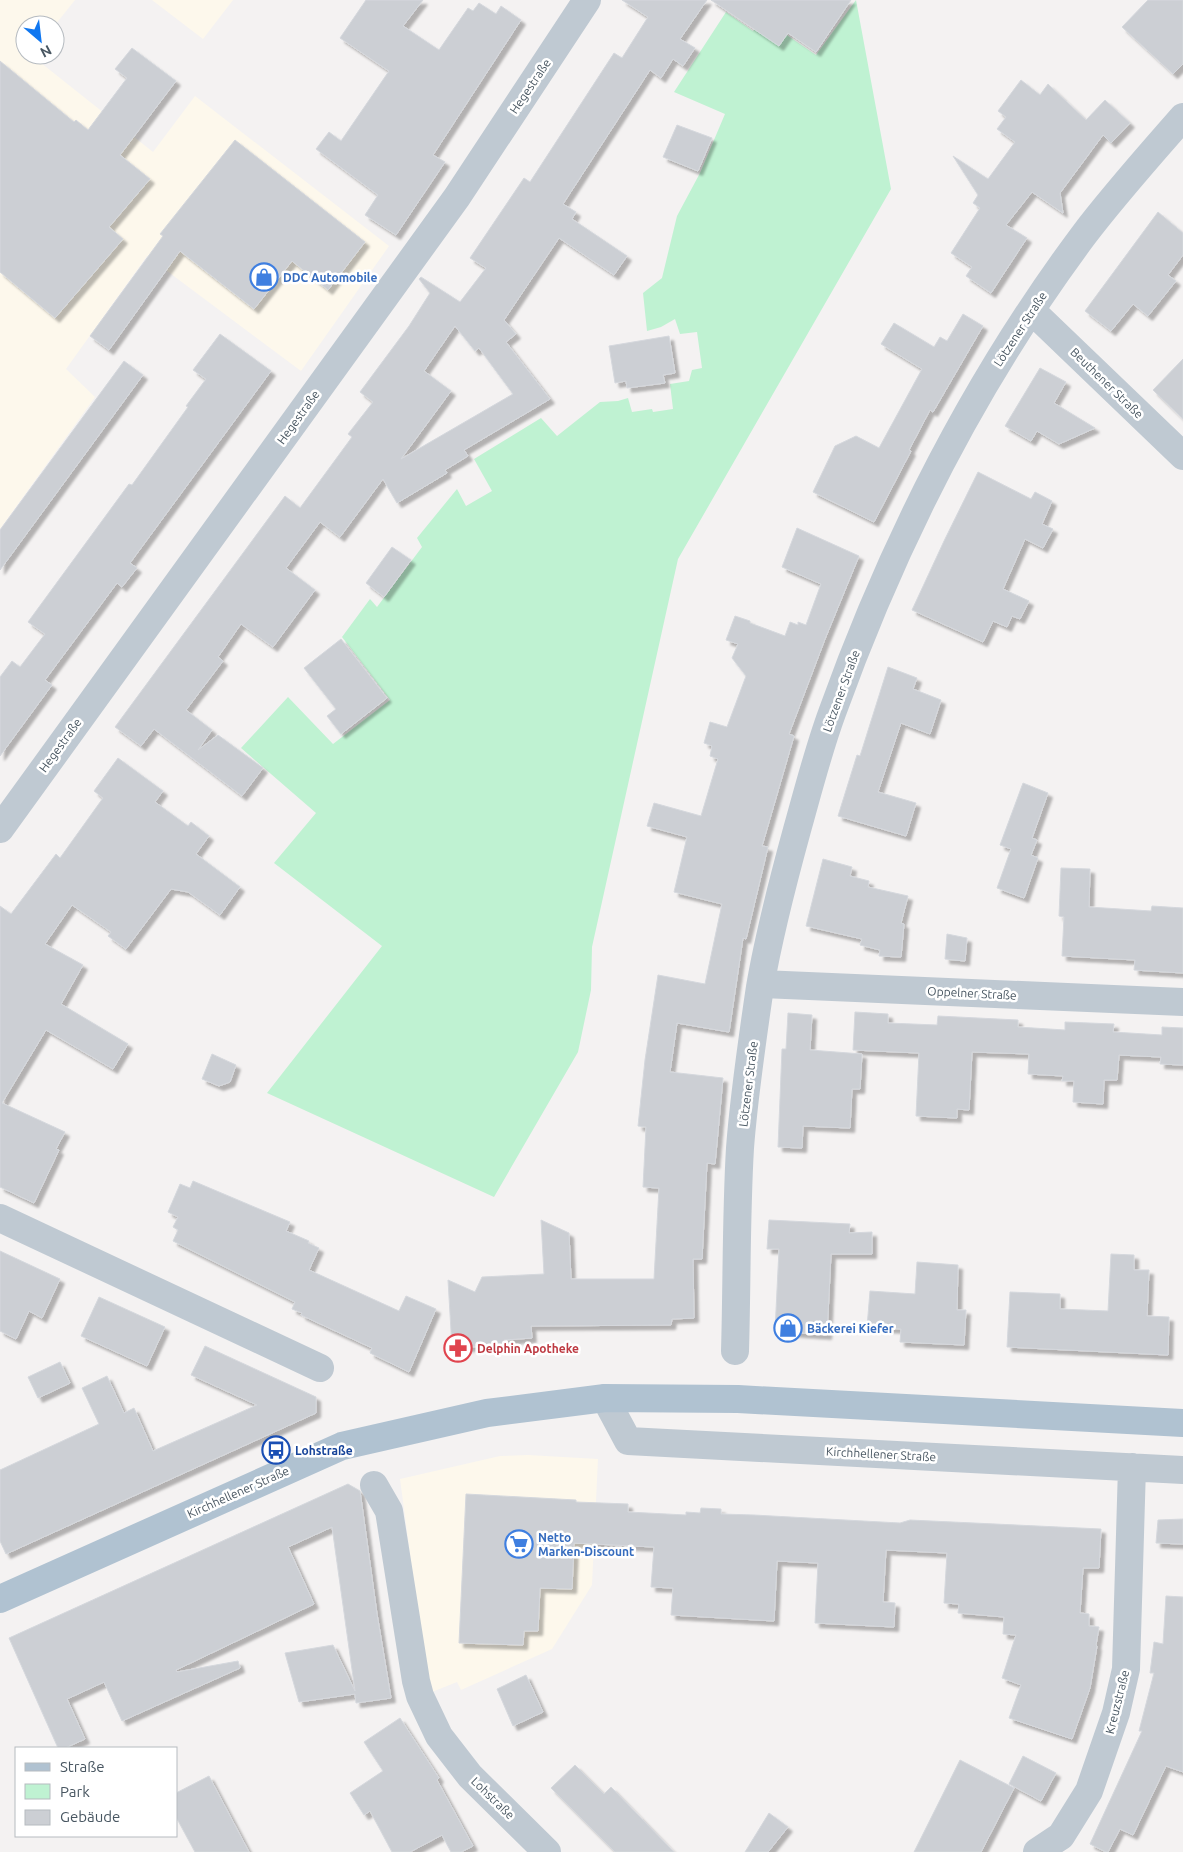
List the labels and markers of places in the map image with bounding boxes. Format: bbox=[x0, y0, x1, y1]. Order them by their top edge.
shop icon: DDC Automobile bbox=[249, 262, 279, 292]
place label: DDC Automobile bbox=[283, 271, 377, 284]
shop icon: Bäckerei Kiefer bbox=[773, 1313, 803, 1343]
place label: Bäckerei Kiefer bbox=[807, 1322, 894, 1335]
pharmacy icon: Delphin Apotheke bbox=[443, 1333, 473, 1363]
place label: Delphin Apotheke bbox=[477, 1342, 579, 1355]
bus stop icon: Lohstraße bbox=[261, 1435, 291, 1465]
place label: Lohstraße bbox=[295, 1444, 353, 1457]
supermarket icon: Netto Marken-Discount bbox=[504, 1529, 534, 1559]
place label: Netto Marken-Discount bbox=[538, 1531, 634, 1558]

